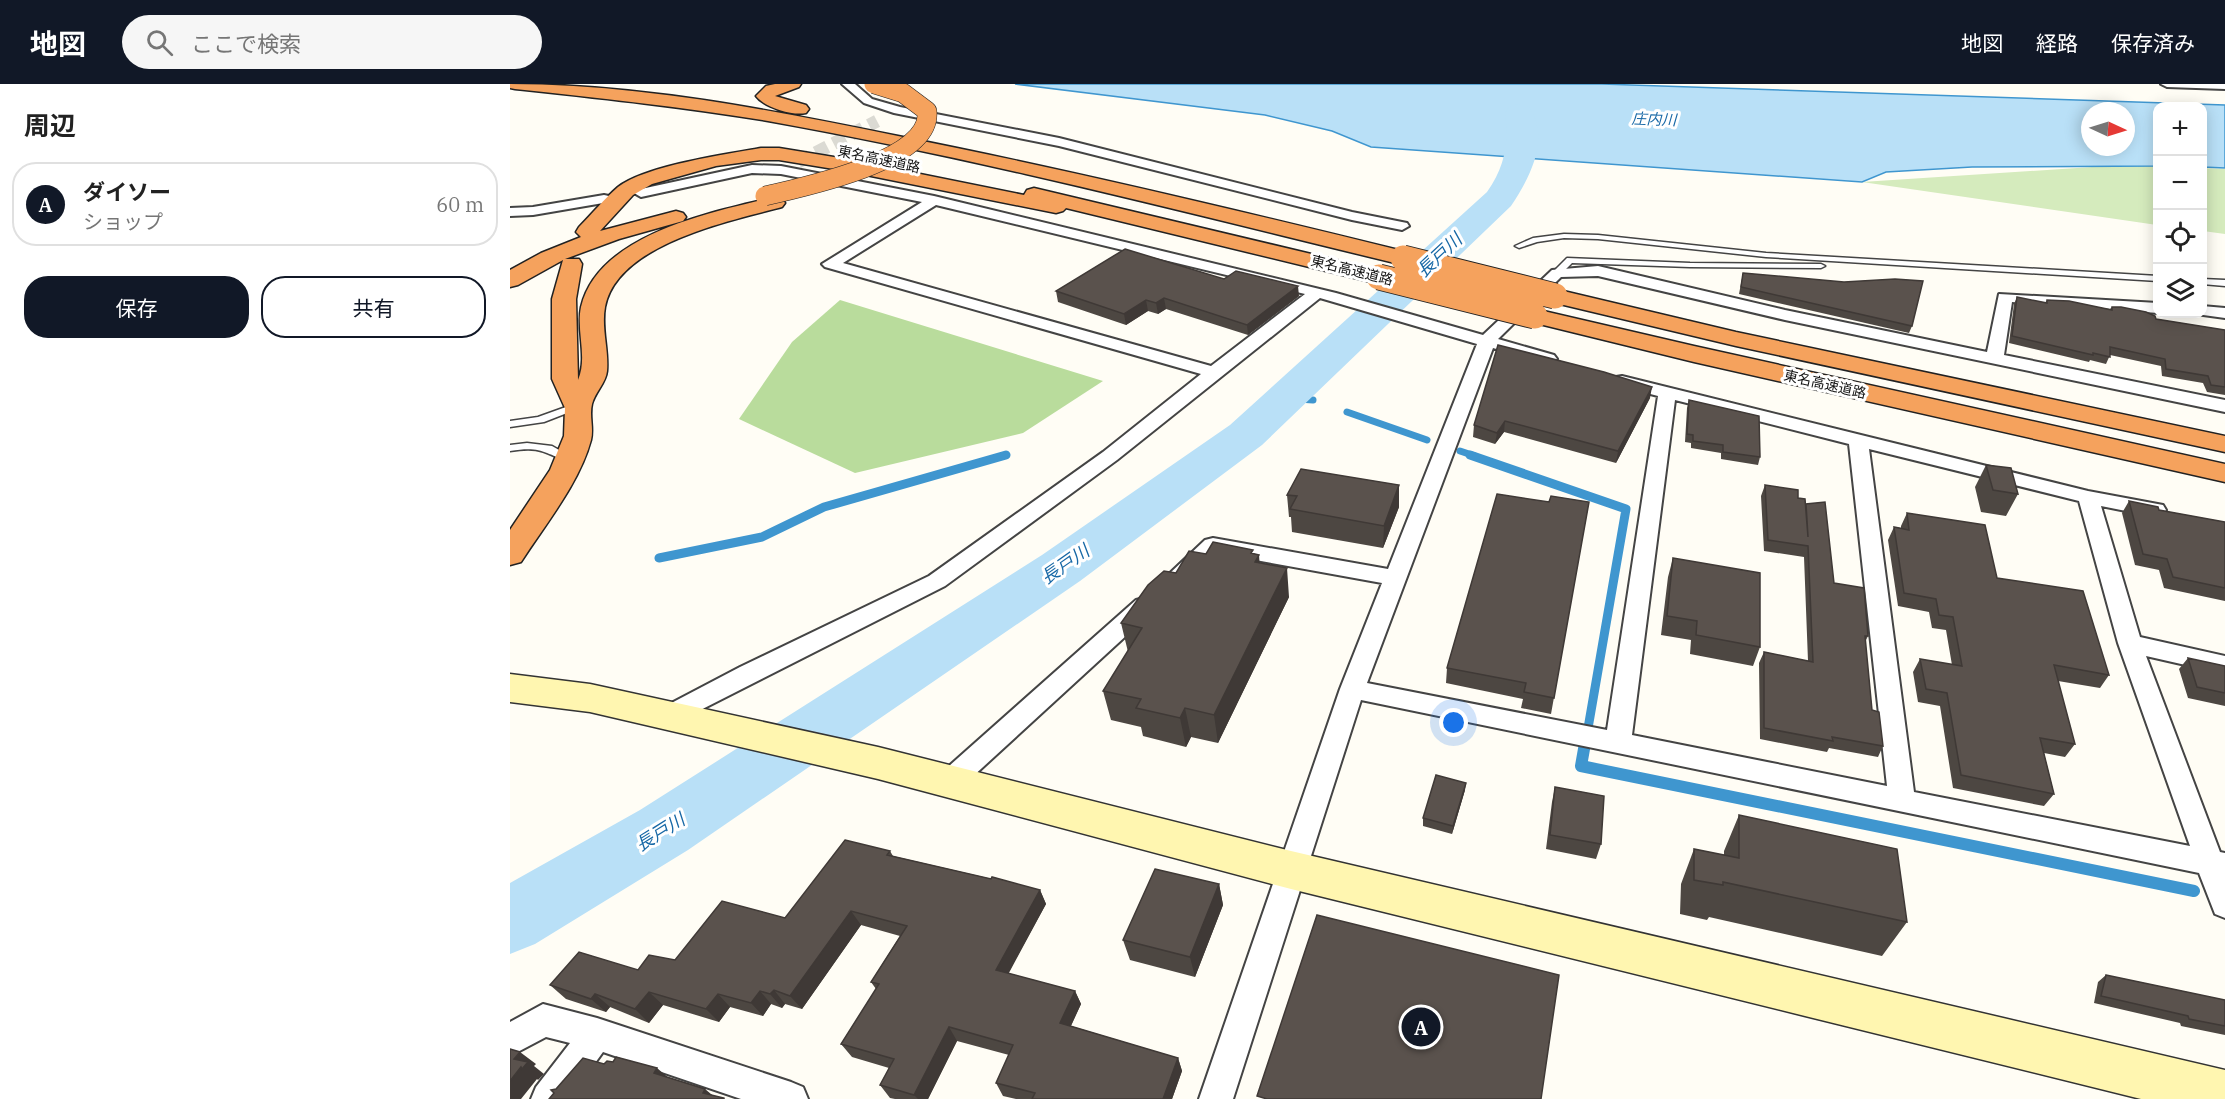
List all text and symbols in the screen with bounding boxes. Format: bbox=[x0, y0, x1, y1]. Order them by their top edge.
search box bbox=[122, 15, 542, 69]
text: 地図 bbox=[30, 25, 86, 62]
icon: search bbox=[143, 26, 176, 59]
text: ここで検索 bbox=[191, 29, 301, 58]
text: 地図 bbox=[1961, 29, 2003, 57]
text: 経路 bbox=[2036, 29, 2078, 57]
text: 保存済み bbox=[2111, 29, 2195, 57]
north arrow bbox=[2081, 102, 2135, 156]
map controls bbox=[2153, 102, 2207, 318]
button: + bbox=[2153, 102, 2207, 156]
text: 周辺 bbox=[24, 108, 76, 142]
water label: 庄内川 bbox=[1631, 109, 1679, 129]
street label: 東名高速道路 bbox=[836, 141, 922, 177]
button: − bbox=[2153, 156, 2207, 210]
text: ダイソー bbox=[83, 177, 171, 206]
text: A bbox=[39, 191, 52, 218]
text: 60 m bbox=[436, 191, 484, 218]
text: ショップ bbox=[83, 208, 163, 235]
button: locate bbox=[2153, 210, 2207, 264]
water label: 長戸川 bbox=[1411, 227, 1468, 282]
street label: 東名高速道路 bbox=[1309, 251, 1395, 289]
button: layers bbox=[2153, 264, 2207, 318]
button: 保存 bbox=[24, 276, 249, 338]
button: 共有 bbox=[261, 276, 486, 338]
street label: 東名高速道路 bbox=[1782, 366, 1868, 402]
water label: 長戸川 bbox=[1036, 538, 1095, 589]
your location bbox=[1439, 708, 1468, 737]
water label: 長戸川 bbox=[631, 807, 691, 856]
pin: A bbox=[1402, 1004, 1440, 1050]

